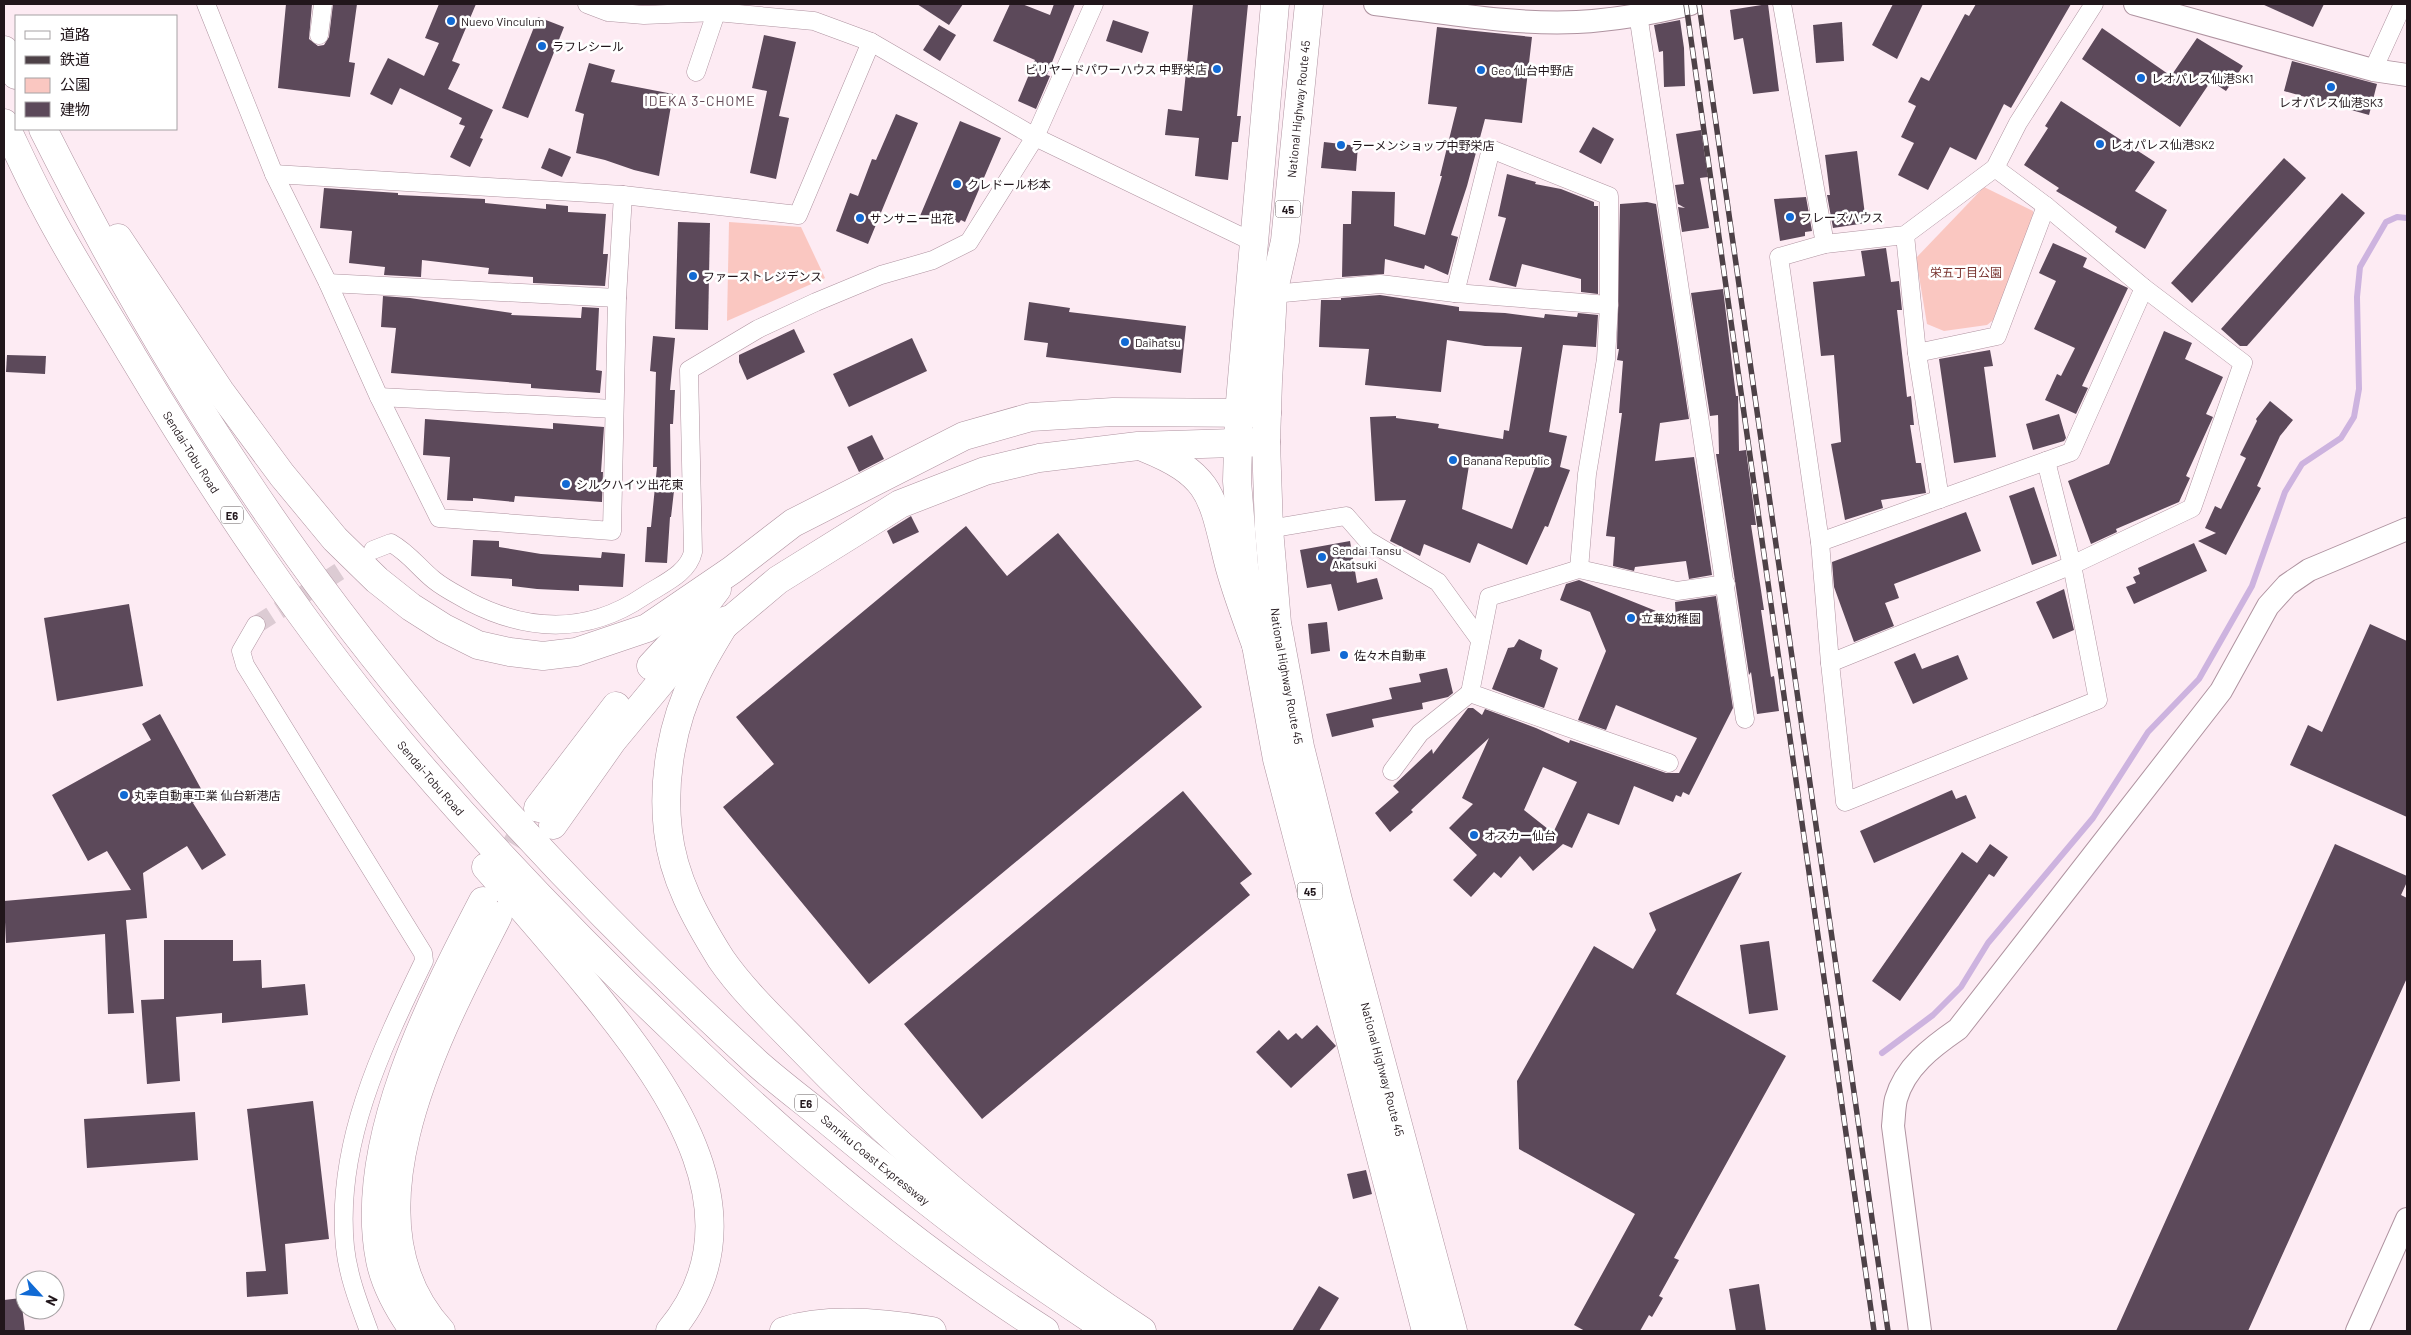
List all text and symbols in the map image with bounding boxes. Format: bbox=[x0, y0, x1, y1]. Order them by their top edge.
place label: Nuevo Vinculum bbox=[461, 14, 545, 28]
legend bbox=[15, 15, 178, 130]
marker: Nuevo Vinculum bbox=[445, 15, 457, 27]
text: 道路 bbox=[60, 25, 90, 43]
place label: ラフレシール bbox=[552, 39, 624, 53]
marker: ラフレシール bbox=[536, 40, 548, 52]
street label: National Highway Route 45 bbox=[1284, 40, 1312, 178]
text: 鉄道 bbox=[60, 50, 90, 68]
place label: ビリヤードパワーハウス 中野栄店 bbox=[1025, 62, 1207, 76]
marker: ビリヤードパワーハウス 中野栄店 bbox=[1211, 63, 1223, 75]
place label: Geo 仙台中野店 bbox=[1491, 63, 1574, 77]
marker: Geo 仙台中野店 bbox=[1475, 64, 1487, 76]
place label: レオパレス仙港SK1 bbox=[2151, 71, 2254, 85]
marker: レオパレス仙港SK1 bbox=[2135, 72, 2147, 84]
text: 公園 bbox=[60, 75, 90, 93]
marker: レオパレス仙港SK3 bbox=[2325, 81, 2337, 93]
district label: IDEKA 3-CHOME bbox=[644, 92, 756, 109]
place label: レオパレス仙港SK3 bbox=[2279, 95, 2383, 109]
text: 建物 bbox=[60, 100, 90, 118]
place label: レオパレス仙港SK2 bbox=[2110, 137, 2215, 151]
place label: ラーメンショップ中野栄店 bbox=[1351, 138, 1495, 152]
marker: レオパレス仙港SK2 bbox=[2094, 138, 2106, 150]
marker: ラーメンショップ中野栄店 bbox=[1335, 139, 1347, 151]
place label: クレドール杉本 bbox=[967, 177, 1051, 191]
marker: クレドール杉本 bbox=[951, 178, 963, 190]
road number: 45 bbox=[1276, 200, 1300, 218]
place label: フレーズハウス bbox=[1800, 210, 1883, 224]
place label: サンサニー出花 bbox=[870, 211, 954, 225]
marker: フレーズハウス bbox=[1784, 211, 1796, 223]
marker: サンサニー出花 bbox=[854, 212, 866, 224]
park label: 栄五丁目公園 bbox=[1930, 265, 2002, 279]
place label: ファーストレジデンス bbox=[703, 269, 822, 283]
marker: ファーストレジデンス bbox=[687, 270, 699, 282]
place label: Daihatsu bbox=[1135, 335, 1181, 349]
marker: Daihatsu bbox=[1119, 336, 1131, 348]
street label: Sendai-Tobu Road bbox=[161, 408, 223, 495]
place label: Banana Republic bbox=[1463, 453, 1550, 467]
marker: Banana Republic bbox=[1447, 454, 1459, 466]
place label: シルクハイツ出花東 bbox=[576, 477, 683, 491]
marker: シルクハイツ出花東 bbox=[560, 478, 572, 490]
road number: E6 bbox=[221, 506, 243, 524]
place label: Sendai Tansu Akatsuki bbox=[1332, 543, 1401, 571]
marker: Sendai Tansu Akatsuki bbox=[1316, 551, 1328, 563]
street label: National Highway Route 45 bbox=[1269, 607, 1306, 745]
place label: 立華幼稚園 bbox=[1641, 611, 1701, 625]
marker: 立華幼稚園 bbox=[1625, 612, 1637, 624]
place label: 佐々木自動車 bbox=[1354, 648, 1426, 662]
marker: 佐々木自動車 bbox=[1338, 649, 1350, 661]
street label: Sendai-Tobu Road bbox=[395, 738, 467, 818]
place label: 丸幸自動車工業 仙台新港店 bbox=[134, 788, 280, 802]
marker: 丸幸自動車工業 仙台新港店 bbox=[118, 789, 130, 801]
place label: オスカー仙台 bbox=[1484, 828, 1556, 842]
marker: オスカー仙台 bbox=[1468, 829, 1480, 841]
road number: 45 bbox=[1298, 882, 1322, 899]
street label: National Highway Route 45 bbox=[1359, 1001, 1408, 1138]
road number: E6 bbox=[795, 1094, 817, 1112]
street label: Sanriku Coast Expressway bbox=[818, 1111, 933, 1208]
north arrow bbox=[15, 1270, 65, 1320]
text: N bbox=[42, 1293, 62, 1309]

